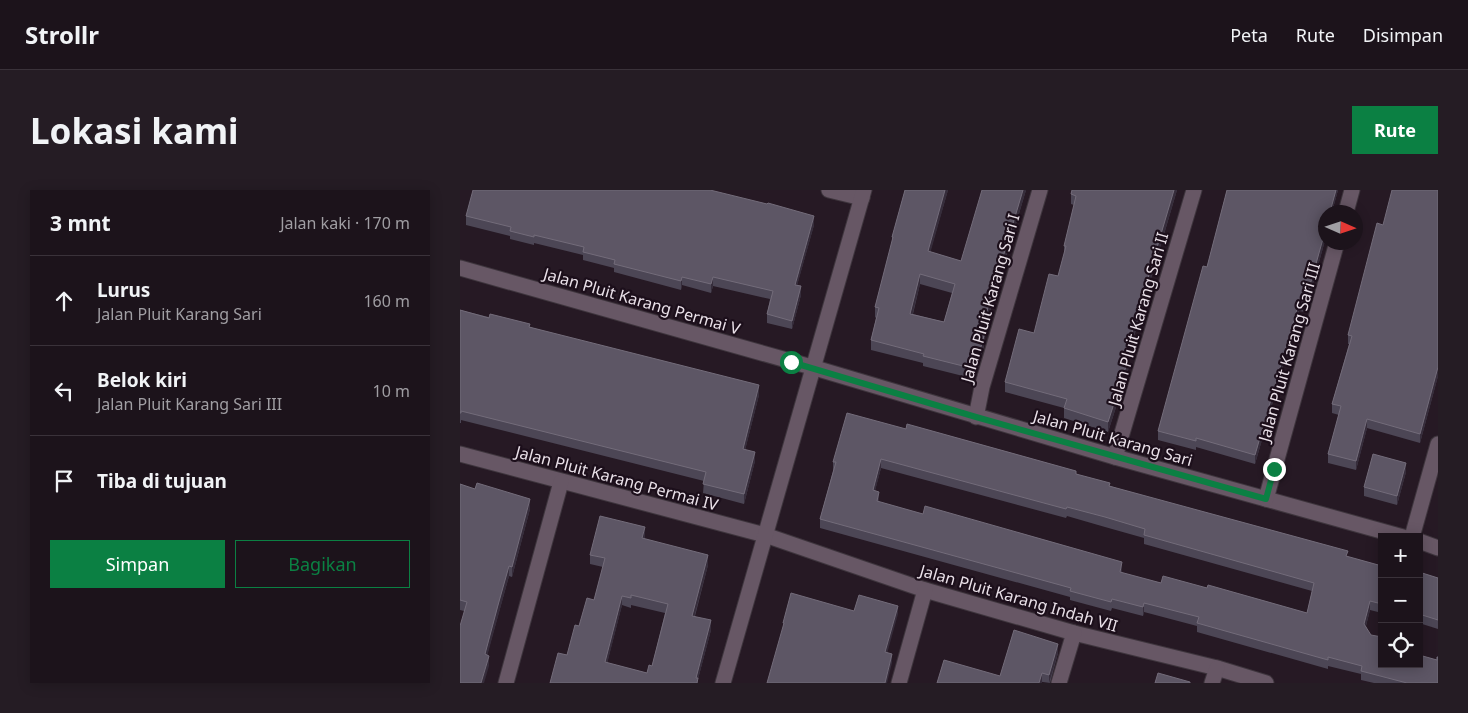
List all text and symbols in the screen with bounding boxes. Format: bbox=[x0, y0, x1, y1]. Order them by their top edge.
text: Strollr bbox=[25, 18, 99, 51]
text: Peta bbox=[1230, 23, 1268, 47]
text: Rute bbox=[1296, 23, 1335, 47]
text: Disimpan bbox=[1363, 23, 1443, 47]
button: Rute bbox=[1352, 106, 1438, 154]
text: Lokasi kami bbox=[30, 107, 239, 154]
north arrow bbox=[1318, 205, 1363, 250]
text: 3 mnt bbox=[50, 209, 111, 237]
street label: Jalan Pluit Karang Sari I bbox=[955, 211, 1025, 387]
text: Jalan kaki · 170 m bbox=[280, 212, 410, 234]
street label: Jalan Pluit Karang Sari II bbox=[1102, 230, 1173, 410]
street label: Jalan Pluit Karang Sari III bbox=[1252, 260, 1325, 446]
street label: Jalan Pluit Karang Permai V bbox=[539, 262, 743, 340]
text: Lurus bbox=[97, 277, 150, 303]
icon: ahead bbox=[50, 287, 78, 315]
text: 160 m bbox=[363, 290, 410, 312]
text: Jalan Pluit Karang Sari bbox=[97, 303, 262, 325]
route start bbox=[780, 351, 803, 374]
text: Belok kiri bbox=[97, 367, 187, 393]
icon: left bbox=[50, 377, 78, 405]
text: 10 m bbox=[373, 380, 410, 402]
text: Jalan Pluit Karang Sari III bbox=[97, 393, 282, 415]
street label: Jalan Pluit Karang Sari bbox=[1029, 404, 1195, 471]
street label: Jalan Pluit Karang Permai IV bbox=[511, 440, 721, 516]
route end bbox=[1263, 458, 1286, 481]
icon: arrive bbox=[50, 467, 78, 495]
text: Tiba di tujuan bbox=[97, 468, 227, 494]
map controls bbox=[1378, 533, 1423, 668]
button: + bbox=[1378, 533, 1423, 578]
button: Simpan bbox=[50, 540, 225, 588]
button: Bagikan bbox=[235, 540, 410, 588]
street label: Jalan Pluit Karang Indah VII bbox=[916, 559, 1121, 637]
button: − bbox=[1378, 578, 1423, 623]
button: locate bbox=[1378, 623, 1423, 668]

